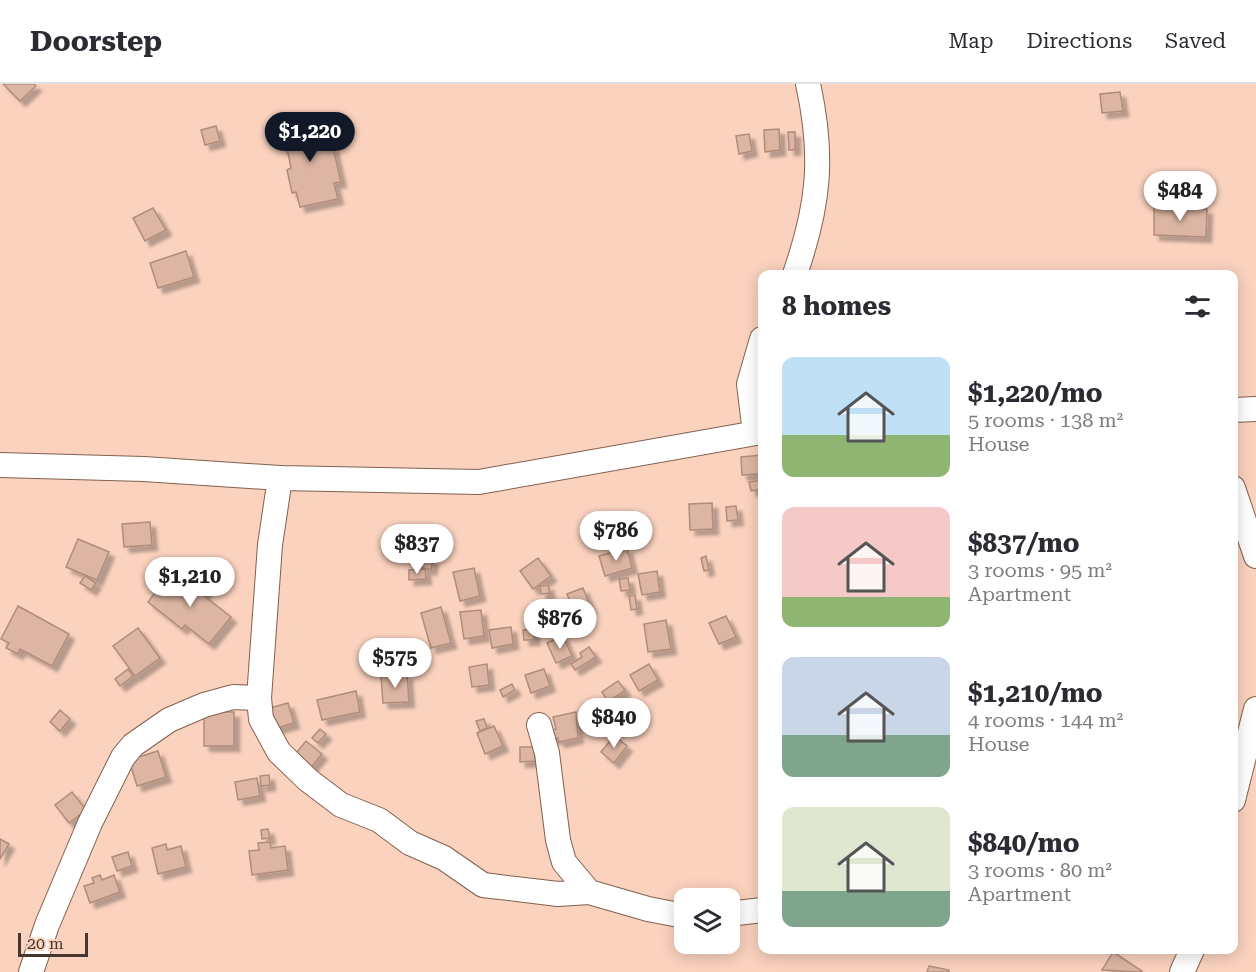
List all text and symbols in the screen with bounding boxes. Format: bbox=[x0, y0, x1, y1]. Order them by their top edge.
text: Doorstep bbox=[30, 25, 162, 58]
text: Map bbox=[949, 29, 993, 53]
text: Directions bbox=[1026, 29, 1132, 53]
text: Saved bbox=[1165, 29, 1226, 53]
pin: $1,220 bbox=[261, 112, 359, 163]
text: $1,220 bbox=[279, 119, 341, 143]
pin: $484 bbox=[1144, 171, 1216, 222]
text: $484 bbox=[1158, 178, 1202, 202]
icon: filters bbox=[1181, 290, 1214, 323]
text: 8 homes bbox=[782, 291, 891, 321]
text: $1,220/mo bbox=[968, 378, 1103, 408]
icon: home bbox=[830, 381, 902, 453]
text: 5 rooms · 138 m² bbox=[968, 408, 1123, 432]
text: House bbox=[968, 432, 1030, 456]
pin: $786 bbox=[580, 511, 652, 562]
text: $786 bbox=[594, 518, 638, 542]
pin: $837 bbox=[381, 524, 453, 575]
text: $837/mo bbox=[968, 528, 1080, 558]
text: $837 bbox=[395, 531, 439, 555]
icon: home bbox=[830, 531, 902, 603]
pin: $1,210 bbox=[141, 557, 239, 608]
text: 3 rooms · 95 m² bbox=[968, 558, 1112, 582]
text: $1,210 bbox=[159, 564, 221, 588]
text: Apartment bbox=[968, 582, 1071, 606]
pin: $876 bbox=[524, 599, 596, 650]
text: $876 bbox=[538, 606, 582, 630]
pin: $575 bbox=[359, 638, 431, 689]
text: $575 bbox=[373, 645, 417, 669]
text: $1,210/mo bbox=[968, 678, 1103, 708]
icon: home bbox=[830, 681, 902, 753]
pin: $840 bbox=[578, 698, 650, 749]
text: $840 bbox=[592, 705, 636, 729]
text: 4 rooms · 144 m² bbox=[968, 708, 1123, 732]
text: House bbox=[968, 732, 1030, 756]
text: $840/mo bbox=[968, 828, 1080, 858]
icon: home bbox=[830, 831, 902, 903]
text: 3 rooms · 80 m² bbox=[968, 858, 1112, 882]
text: Apartment bbox=[968, 882, 1071, 906]
map controls bbox=[674, 888, 740, 954]
button: layers bbox=[674, 888, 740, 954]
scale bar bbox=[18, 930, 88, 958]
text: 20 m bbox=[27, 934, 64, 953]

